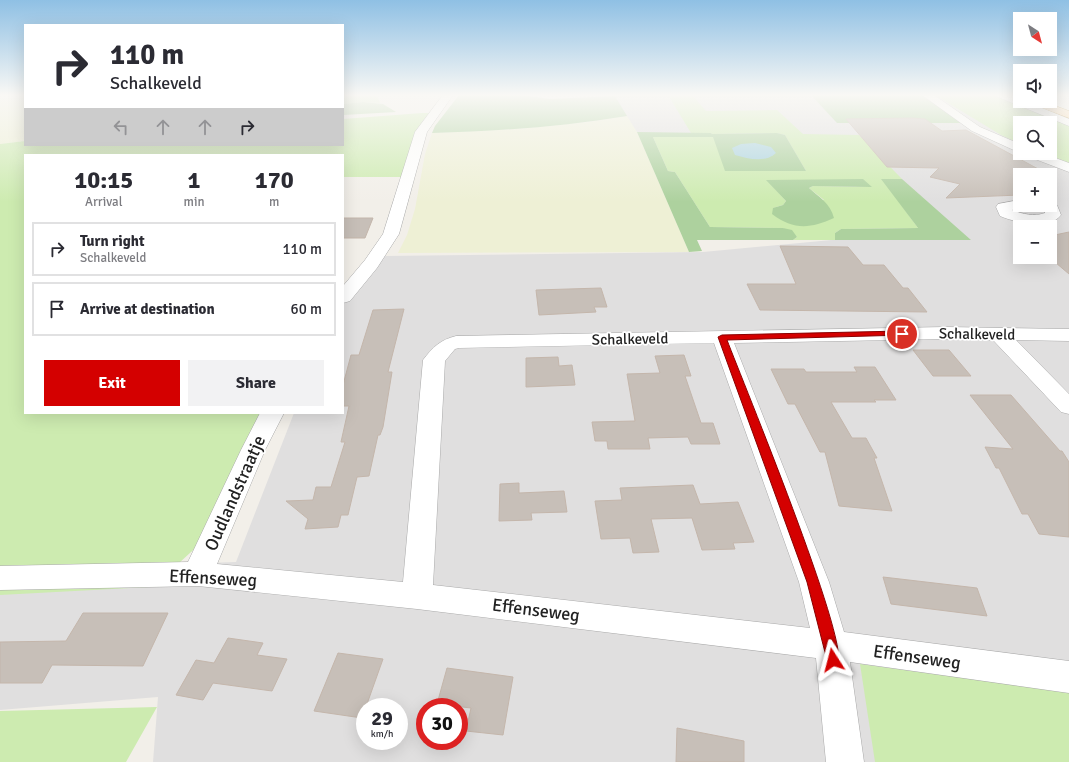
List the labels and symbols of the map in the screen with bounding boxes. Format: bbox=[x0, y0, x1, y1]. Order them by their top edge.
north arrow bbox=[1013, 12, 1057, 56]
pin bbox=[885, 317, 919, 351]
street label: Schalkeveld bbox=[939, 324, 1015, 344]
street label: Schalkeveld bbox=[592, 329, 668, 349]
street label: Oudlandstraatje bbox=[200, 432, 270, 554]
street label: Effenseweg bbox=[168, 565, 258, 591]
street label: Effenseweg bbox=[491, 594, 581, 626]
position arrow bbox=[812, 639, 854, 681]
street label: Effenseweg bbox=[872, 640, 962, 674]
speed limit sign: 30 bbox=[416, 698, 468, 750]

